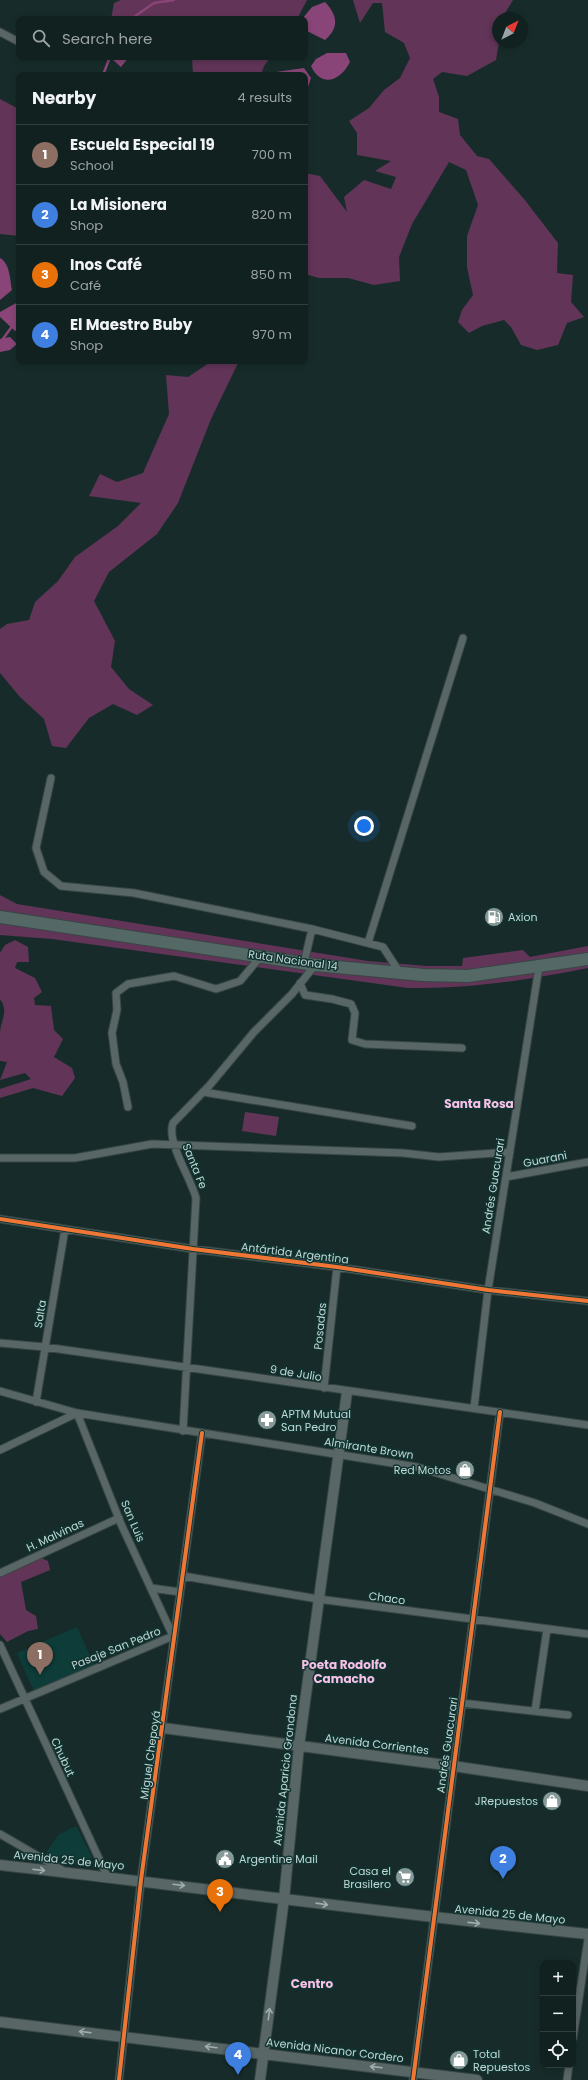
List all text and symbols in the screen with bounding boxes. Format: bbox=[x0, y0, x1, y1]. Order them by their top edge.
north arrow bbox=[492, 12, 528, 48]
search box bbox=[16, 16, 308, 60]
icon: search bbox=[30, 27, 52, 49]
text: Search here bbox=[62, 28, 152, 49]
text: Nearby bbox=[32, 86, 96, 110]
text: 4 results bbox=[238, 88, 292, 107]
text: Escuela Especial 19 bbox=[70, 134, 215, 155]
text: 1 bbox=[43, 145, 47, 164]
text: 700 m bbox=[252, 145, 292, 164]
text: School bbox=[70, 156, 114, 175]
text: La Misionera bbox=[70, 194, 167, 215]
text: 2 bbox=[41, 205, 49, 224]
text: 820 m bbox=[251, 205, 292, 224]
text: Shop bbox=[70, 216, 103, 235]
text: Inos Café bbox=[70, 254, 142, 275]
text: 3 bbox=[41, 265, 49, 284]
text: 850 m bbox=[251, 265, 292, 284]
text: Café bbox=[70, 276, 101, 295]
text: El Maestro Buby bbox=[70, 314, 192, 335]
text: 4 bbox=[41, 325, 49, 344]
text: 970 m bbox=[252, 325, 292, 344]
text: Shop bbox=[70, 336, 103, 355]
your location bbox=[354, 816, 374, 836]
fuel station icon: Axion bbox=[483, 906, 505, 928]
place label: Axion bbox=[508, 909, 537, 925]
street label: Ruta Nacional 14 bbox=[247, 946, 339, 974]
district label: Santa Rosa bbox=[444, 1095, 514, 1112]
street label: Andrés Guacurari bbox=[478, 1137, 509, 1235]
street label: Santa Fe bbox=[179, 1141, 211, 1191]
street label: Guarani bbox=[522, 1147, 569, 1171]
street label: Antártida Argentina bbox=[240, 1238, 350, 1268]
street label: Salta bbox=[30, 1299, 50, 1329]
street label: Posadas bbox=[310, 1301, 330, 1350]
street label: 9 de Julio bbox=[269, 1361, 323, 1385]
place label: APTM Mutual San Pedro bbox=[281, 1406, 351, 1435]
pharmacy icon: APTM Mutual San Pedro bbox=[256, 1409, 278, 1431]
street label: Almirante Brown bbox=[323, 1433, 415, 1463]
shop icon: Red Motos bbox=[454, 1459, 476, 1481]
place label: Red Motos bbox=[394, 1462, 451, 1478]
street label: San Luis bbox=[117, 1498, 149, 1545]
street label: H. Malvinas bbox=[24, 1515, 87, 1555]
street label: Chaco bbox=[368, 1588, 406, 1608]
street label: Pasaje San Pedro bbox=[69, 1623, 163, 1673]
pin: 1 bbox=[27, 1642, 53, 1675]
district label: Poeta Rodolfo Camacho bbox=[302, 1656, 387, 1687]
street label: Avenida Aparicio Grondona bbox=[269, 1694, 301, 1846]
street label: Andrés Guacurari bbox=[432, 1696, 462, 1794]
street label: Miguel Chepoyá bbox=[136, 1710, 164, 1800]
street label: Avenida Corrientes bbox=[324, 1730, 430, 1758]
street label: Chubut bbox=[47, 1735, 79, 1779]
shop icon: JRepuestos bbox=[541, 1790, 563, 1812]
place label: JRepuestos bbox=[475, 1793, 538, 1809]
street label: Avenida 25 de Mayo bbox=[13, 1846, 125, 1874]
pin: 2 bbox=[490, 1846, 516, 1879]
public building icon: Argentine Mail bbox=[214, 1848, 236, 1870]
place label: Argentine Mail bbox=[239, 1851, 318, 1867]
place label: Casa el Brasilero bbox=[344, 1863, 391, 1892]
one-way arrow bbox=[32, 1866, 45, 1873]
supermarket icon: Casa el Brasilero bbox=[394, 1866, 416, 1888]
pin: 3 bbox=[207, 1879, 233, 1912]
one-way arrow bbox=[172, 1881, 185, 1889]
one-way arrow bbox=[316, 1900, 329, 1908]
street label: Avenida 25 de Mayo bbox=[454, 1900, 566, 1928]
one-way arrow bbox=[468, 1919, 481, 1927]
map controls bbox=[540, 1960, 576, 2068]
button: + bbox=[540, 1960, 576, 1996]
district label: Centro bbox=[291, 1975, 333, 1992]
button: − bbox=[540, 1996, 576, 2032]
one-way arrow bbox=[265, 2008, 273, 2021]
one-way arrow bbox=[79, 2029, 92, 2036]
button: locate bbox=[540, 2032, 576, 2068]
street label: Avenida Nicanor Cordero bbox=[265, 2034, 405, 2066]
pin: 4 bbox=[225, 2042, 251, 2075]
one-way arrow bbox=[205, 2043, 218, 2051]
place label: Total Repuestos bbox=[473, 2046, 531, 2075]
shop icon: Total Repuestos bbox=[448, 2049, 470, 2071]
one-way arrow bbox=[369, 2063, 382, 2070]

